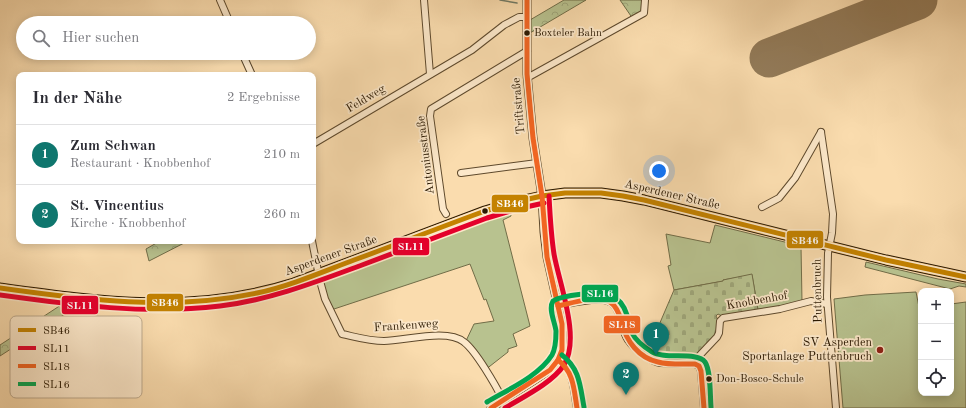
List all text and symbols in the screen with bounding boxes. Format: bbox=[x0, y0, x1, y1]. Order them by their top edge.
search box bbox=[16, 16, 316, 60]
icon: search bbox=[30, 27, 52, 49]
marker: Boxteler Bahn bbox=[522, 28, 532, 38]
place label: Boxteler Bahn bbox=[534, 28, 602, 39]
text: Hier suchen bbox=[62, 31, 139, 46]
street label: Triftstraße bbox=[510, 77, 527, 135]
street label: Feldweg bbox=[344, 83, 388, 115]
text: In der Nähe bbox=[32, 90, 122, 107]
text: 2 Ergebnisse bbox=[227, 91, 300, 104]
street label: Antoniusstraße bbox=[415, 114, 437, 195]
text: Zum Schwan bbox=[70, 139, 156, 154]
text: 1 bbox=[41, 148, 49, 161]
text: 210 m bbox=[263, 148, 300, 161]
text: Restaurant · Knobbenhof bbox=[70, 157, 211, 170]
your location bbox=[649, 161, 669, 181]
street label: Asperdener Straße bbox=[623, 178, 721, 212]
line badge: SB46 bbox=[491, 194, 529, 213]
text: St. Vincentius bbox=[70, 199, 164, 214]
text: SB46 bbox=[496, 199, 524, 210]
unlabelled marker bbox=[480, 206, 490, 216]
text: 2 bbox=[41, 208, 49, 221]
text: 260 m bbox=[263, 208, 300, 221]
text: Kirche · Knobbenhof bbox=[70, 217, 186, 230]
line badge: SB46 bbox=[786, 230, 824, 249]
street label: Asperdener Straße bbox=[283, 234, 379, 278]
text: SB46 bbox=[791, 236, 819, 247]
line badge: SL11 bbox=[392, 237, 430, 256]
text: SL11 bbox=[398, 242, 424, 253]
street label: Puttenbruch bbox=[811, 258, 825, 323]
line badge: SL16 bbox=[581, 284, 619, 303]
map controls bbox=[918, 288, 954, 396]
button: + bbox=[918, 288, 954, 324]
text: SL16 bbox=[587, 289, 613, 300]
street label: Knobbenhof bbox=[725, 290, 790, 312]
line badge: SB46 bbox=[146, 293, 184, 312]
line badge: SL11 bbox=[61, 295, 99, 315]
text: SB46 bbox=[151, 298, 179, 309]
text: SL11 bbox=[67, 301, 93, 312]
line badge: SL18 bbox=[603, 315, 641, 334]
legend bbox=[10, 316, 142, 398]
street label: Frankenweg bbox=[373, 318, 439, 334]
text: SL18 bbox=[609, 320, 635, 331]
pin: 1 bbox=[643, 322, 669, 355]
button: − bbox=[918, 324, 954, 360]
text: SB46 bbox=[43, 326, 70, 337]
place label: SV Asperden Sportanlage Puttenbruch bbox=[742, 337, 873, 363]
text: SL11 bbox=[43, 344, 70, 355]
marker: SV Asperden Sportanlage Puttenbruch bbox=[875, 345, 885, 355]
button: locate bbox=[918, 360, 954, 396]
text: SL18 bbox=[43, 362, 70, 373]
pin: 2 bbox=[613, 362, 639, 395]
marker: Don-Bosco-Schule bbox=[704, 374, 714, 384]
place label: Don-Bosco-Schule bbox=[716, 374, 804, 385]
text: SL16 bbox=[43, 380, 70, 391]

